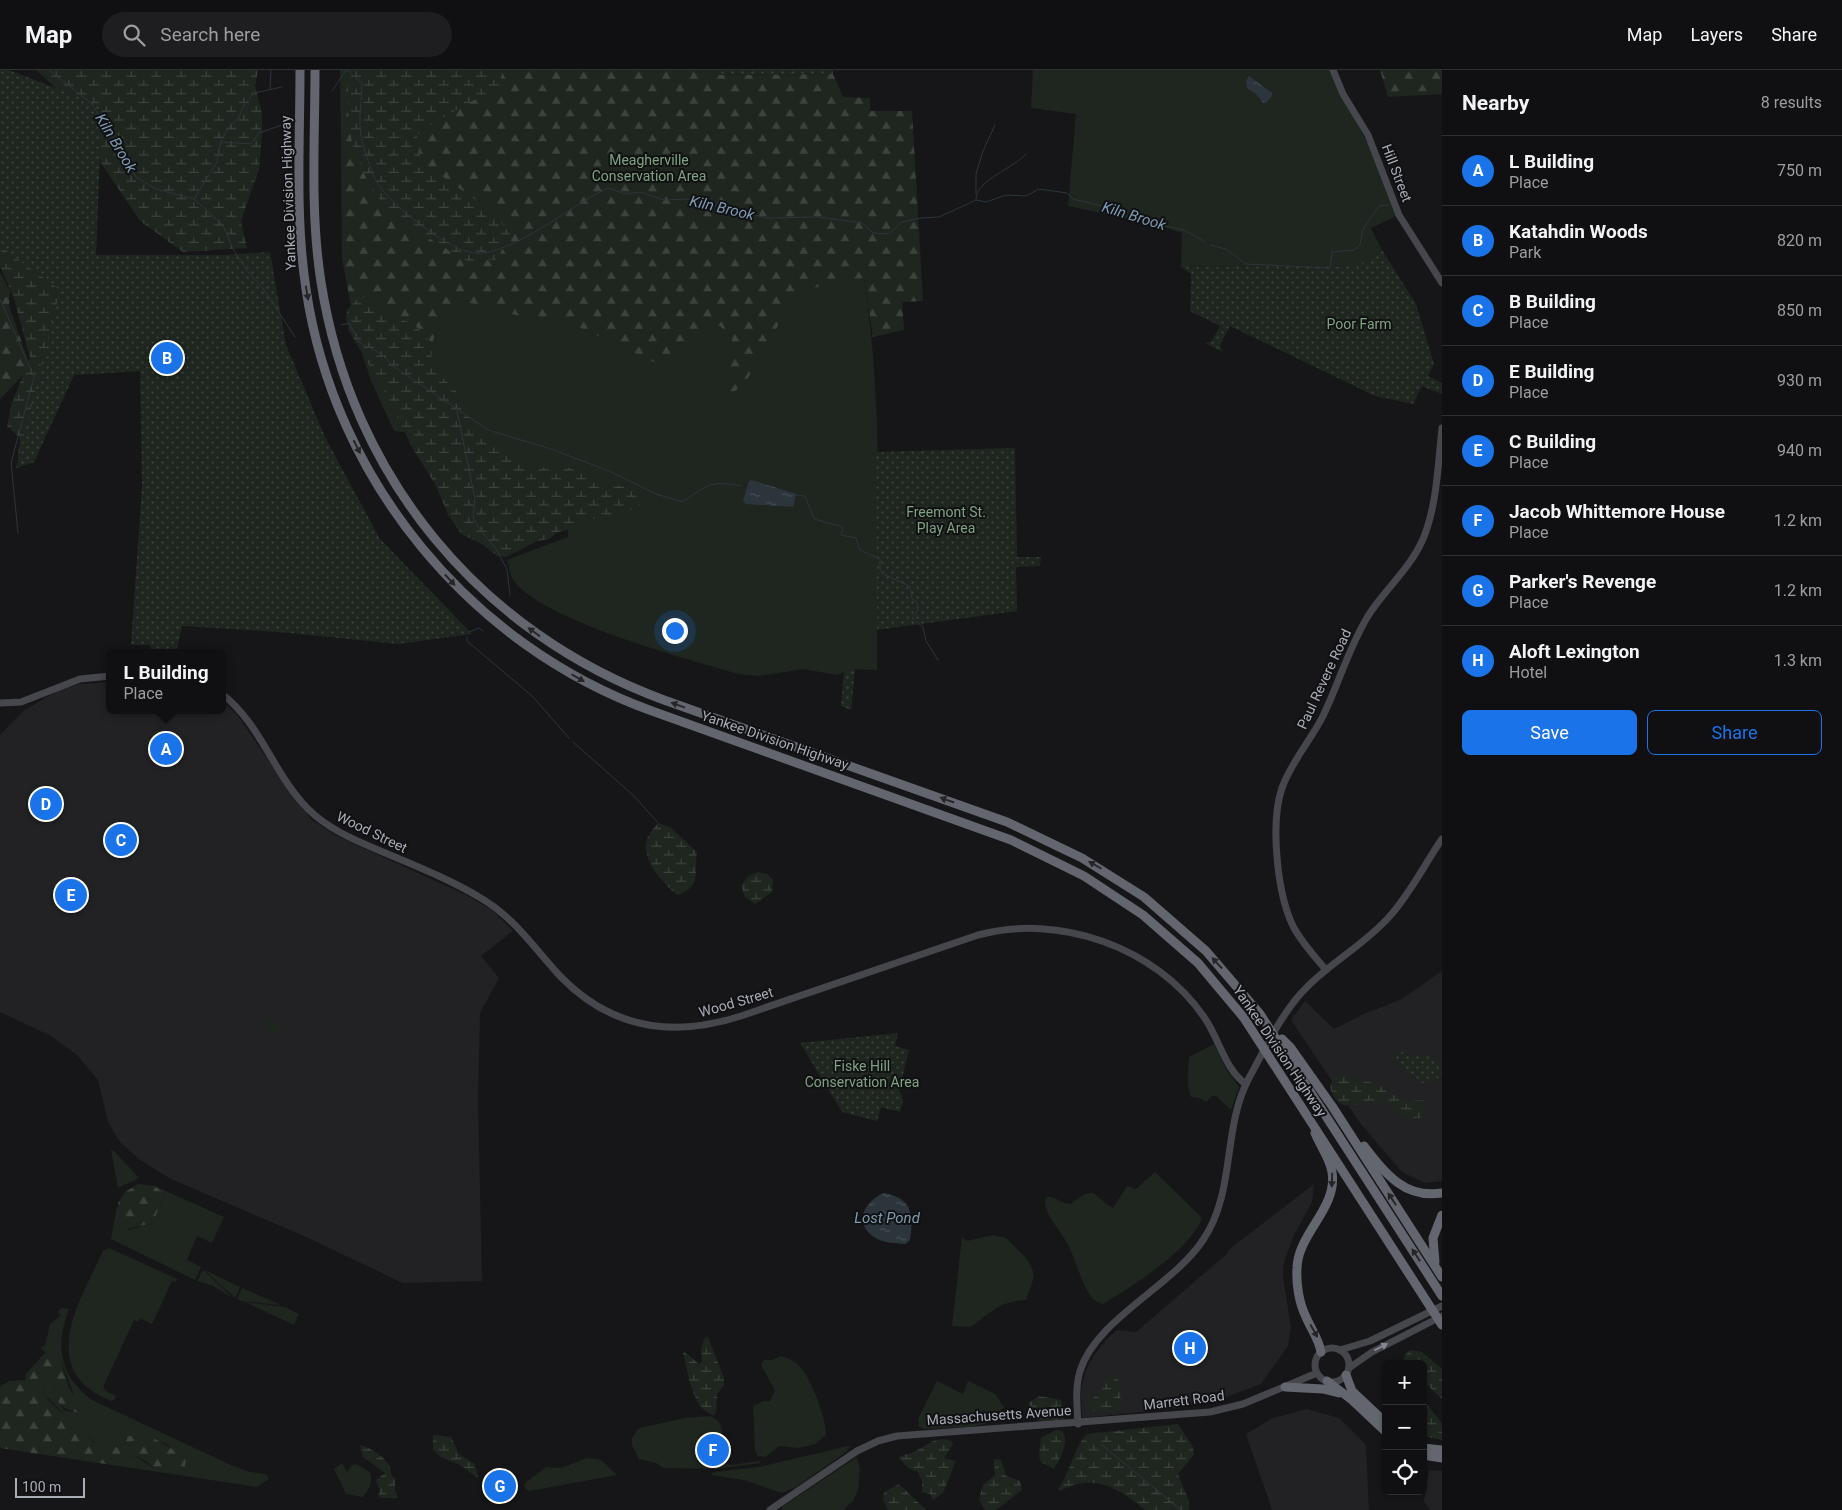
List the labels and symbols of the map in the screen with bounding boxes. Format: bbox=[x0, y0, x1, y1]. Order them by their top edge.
water label: Kiln Brook bbox=[91, 110, 141, 176]
street label: Yankee Division Highway bbox=[277, 115, 299, 271]
street label: Hill Street bbox=[1379, 142, 1415, 205]
park label: Meagherville Conservation Area bbox=[592, 152, 706, 184]
water label: Kiln Brook bbox=[688, 192, 757, 224]
water label: Kiln Brook bbox=[1100, 198, 1169, 234]
one-way arrow bbox=[303, 286, 311, 302]
park label: Poor Farm bbox=[1326, 316, 1392, 332]
pin: B bbox=[151, 339, 183, 377]
one-way arrow bbox=[353, 440, 361, 455]
park label: Freemont St. Play Area bbox=[906, 504, 986, 536]
one-way arrow bbox=[444, 573, 456, 585]
your location bbox=[662, 618, 688, 644]
street label: Paul Revere Road bbox=[1294, 626, 1354, 732]
one-way arrow bbox=[527, 627, 541, 637]
one-way arrow bbox=[571, 674, 585, 683]
one-way arrow bbox=[670, 701, 685, 709]
street label: Yankee Division Highway bbox=[699, 707, 851, 773]
pin: A bbox=[150, 730, 182, 768]
pin: D bbox=[30, 785, 62, 823]
one-way arrow bbox=[939, 796, 954, 804]
street label: Wood Street bbox=[334, 808, 410, 856]
pin: C bbox=[105, 821, 137, 859]
one-way arrow bbox=[1089, 861, 1102, 870]
pin: E bbox=[55, 876, 87, 914]
one-way arrow bbox=[1211, 957, 1223, 969]
street label: Yankee Division Highway bbox=[1230, 982, 1330, 1120]
street label: Wood Street bbox=[697, 984, 775, 1020]
park label: Fiske Hill Conservation Area bbox=[805, 1058, 919, 1090]
one-way arrow bbox=[1327, 1172, 1335, 1188]
one-way arrow bbox=[1387, 1192, 1396, 1205]
water label: Lost Pond bbox=[854, 1209, 921, 1227]
one-way arrow bbox=[1411, 1249, 1420, 1262]
one-way arrow bbox=[1309, 1325, 1318, 1338]
pin: H bbox=[1174, 1329, 1206, 1367]
one-way arrow bbox=[1373, 1343, 1388, 1351]
street label: Marrett Road bbox=[1143, 1387, 1225, 1413]
street label: Massachusetts Avenue bbox=[926, 1402, 1072, 1428]
pin: F bbox=[697, 1431, 729, 1469]
pin: G bbox=[484, 1467, 516, 1505]
scale bar bbox=[15, 1475, 85, 1498]

